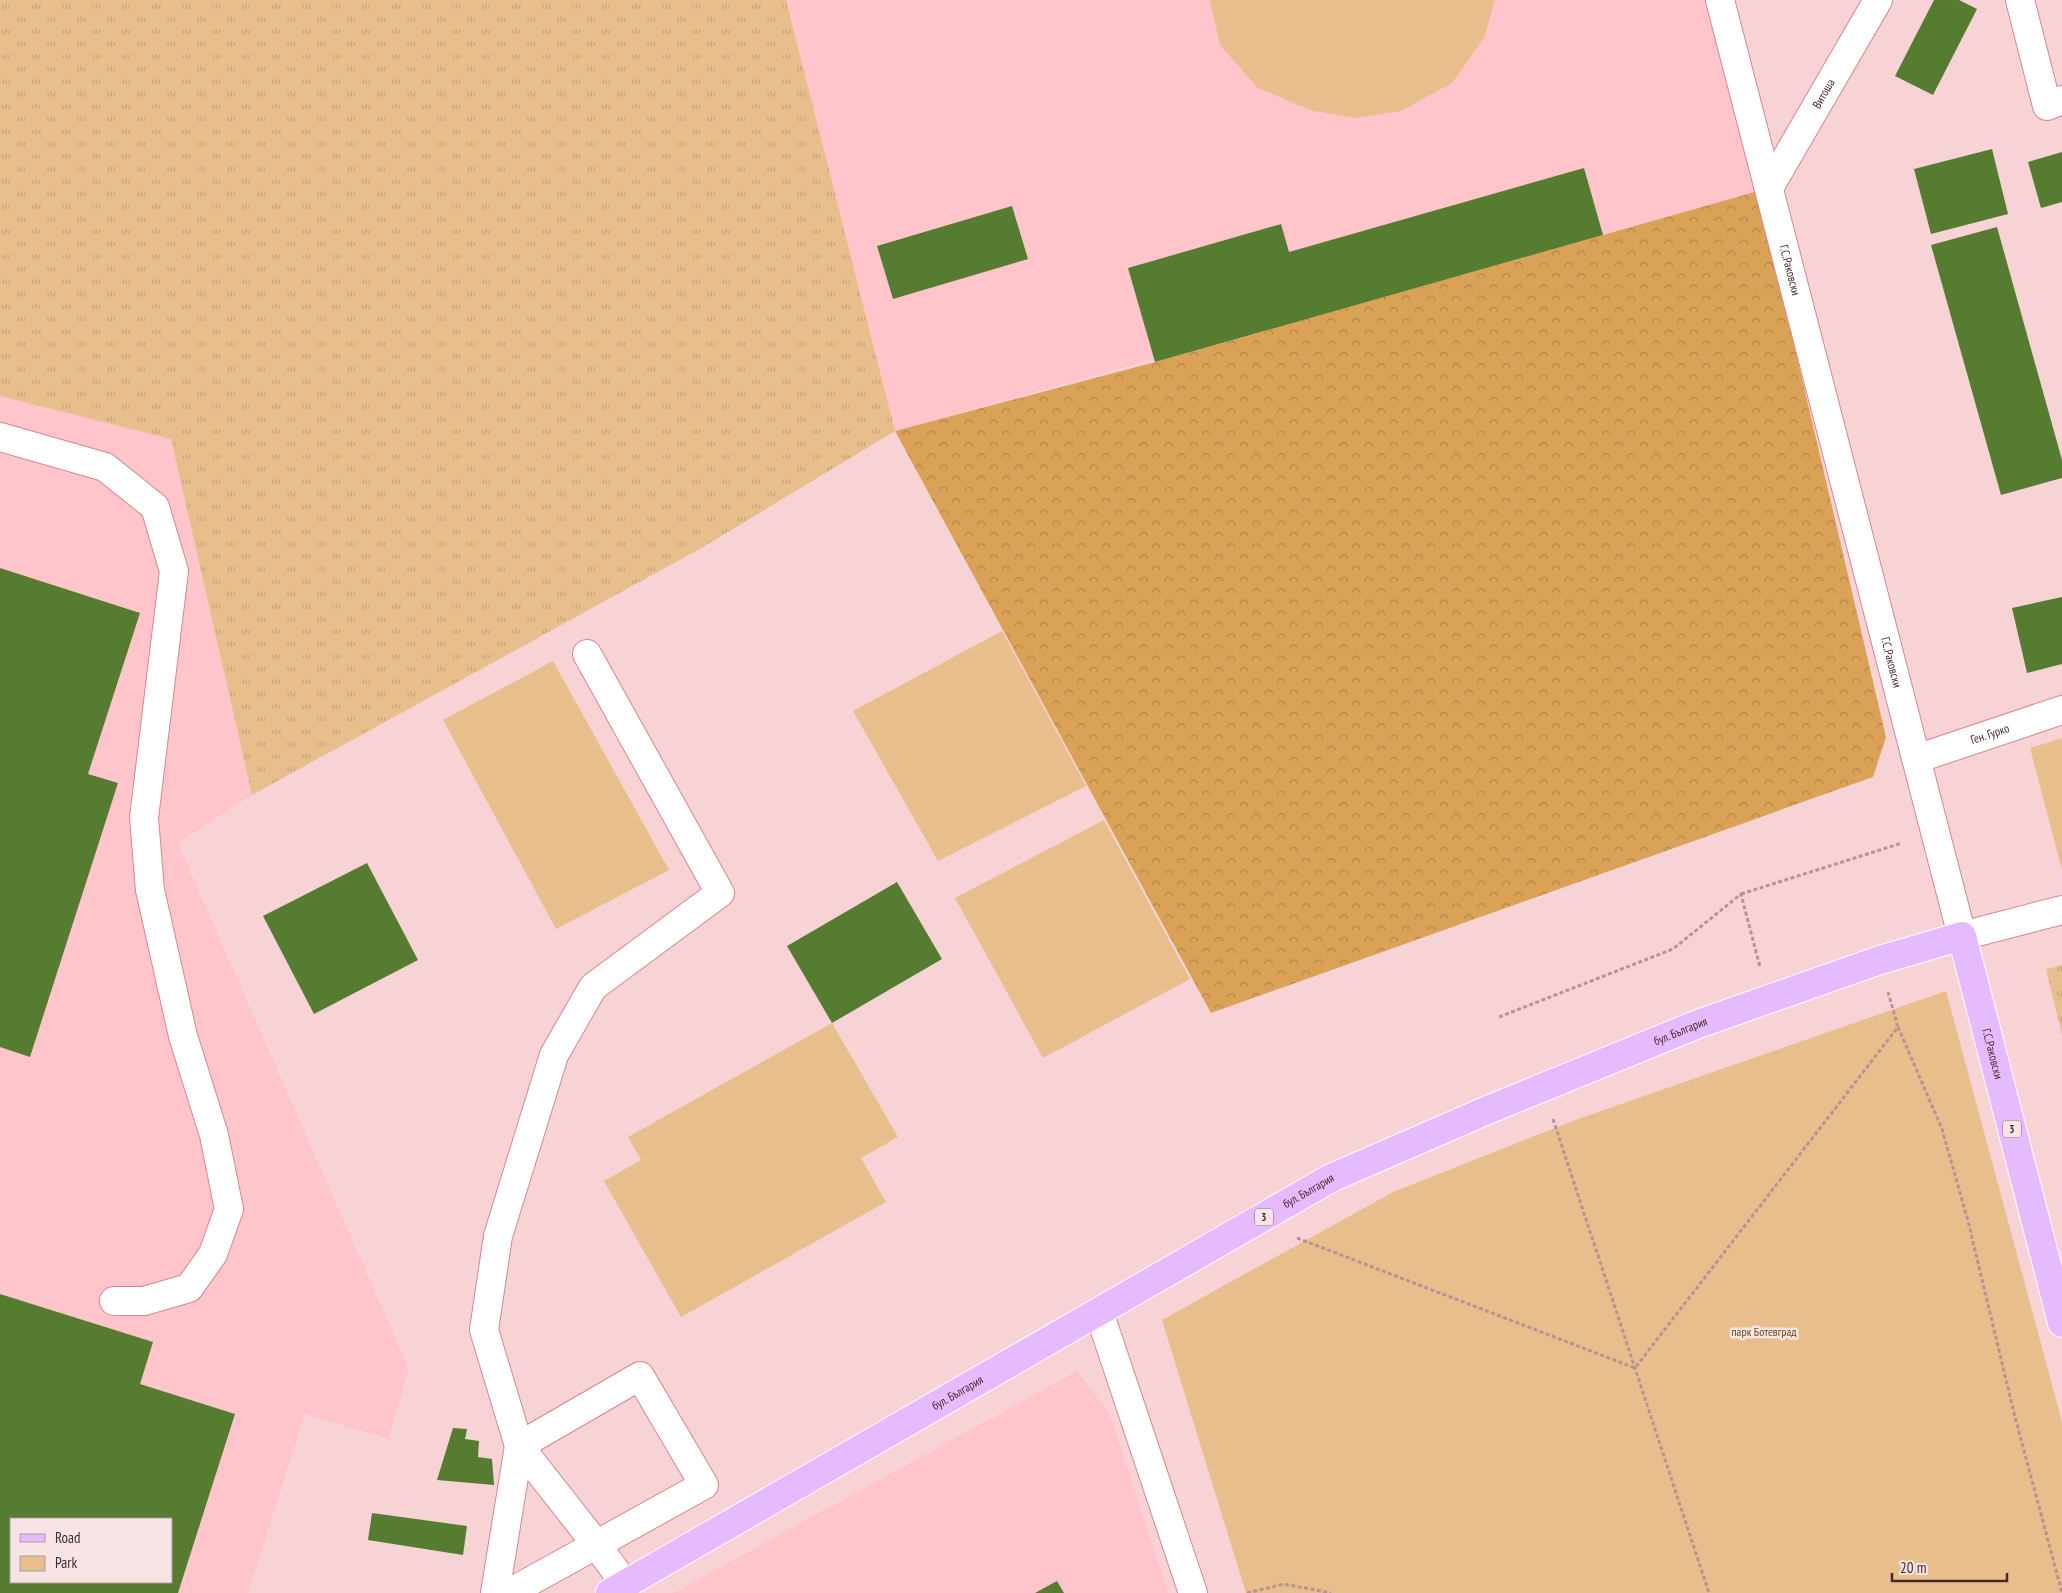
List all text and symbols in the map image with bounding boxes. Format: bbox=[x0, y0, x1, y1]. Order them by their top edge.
street label: Витоша bbox=[1809, 76, 1838, 111]
street label: Г.С.Раковски bbox=[1777, 243, 1804, 297]
street label: Г.С.Раковски bbox=[1878, 635, 1905, 689]
street label: Ген. Гурко bbox=[1968, 720, 2011, 747]
street label: бул. България bbox=[1651, 1013, 1710, 1048]
street label: Г.С.Раковски bbox=[1979, 1027, 2007, 1081]
road number: 3 bbox=[2003, 1120, 2021, 1138]
street label: бул. България bbox=[1280, 1170, 1336, 1211]
road number: 3 bbox=[1255, 1208, 1273, 1226]
park label: парк Ботевград bbox=[1731, 1324, 1797, 1339]
street label: бул. България bbox=[929, 1372, 986, 1413]
legend bbox=[10, 1518, 172, 1583]
text: Road bbox=[55, 1528, 81, 1547]
scale bar bbox=[1892, 1550, 2007, 1582]
text: Park bbox=[55, 1553, 77, 1572]
text: 20 m bbox=[1900, 1558, 1926, 1577]

